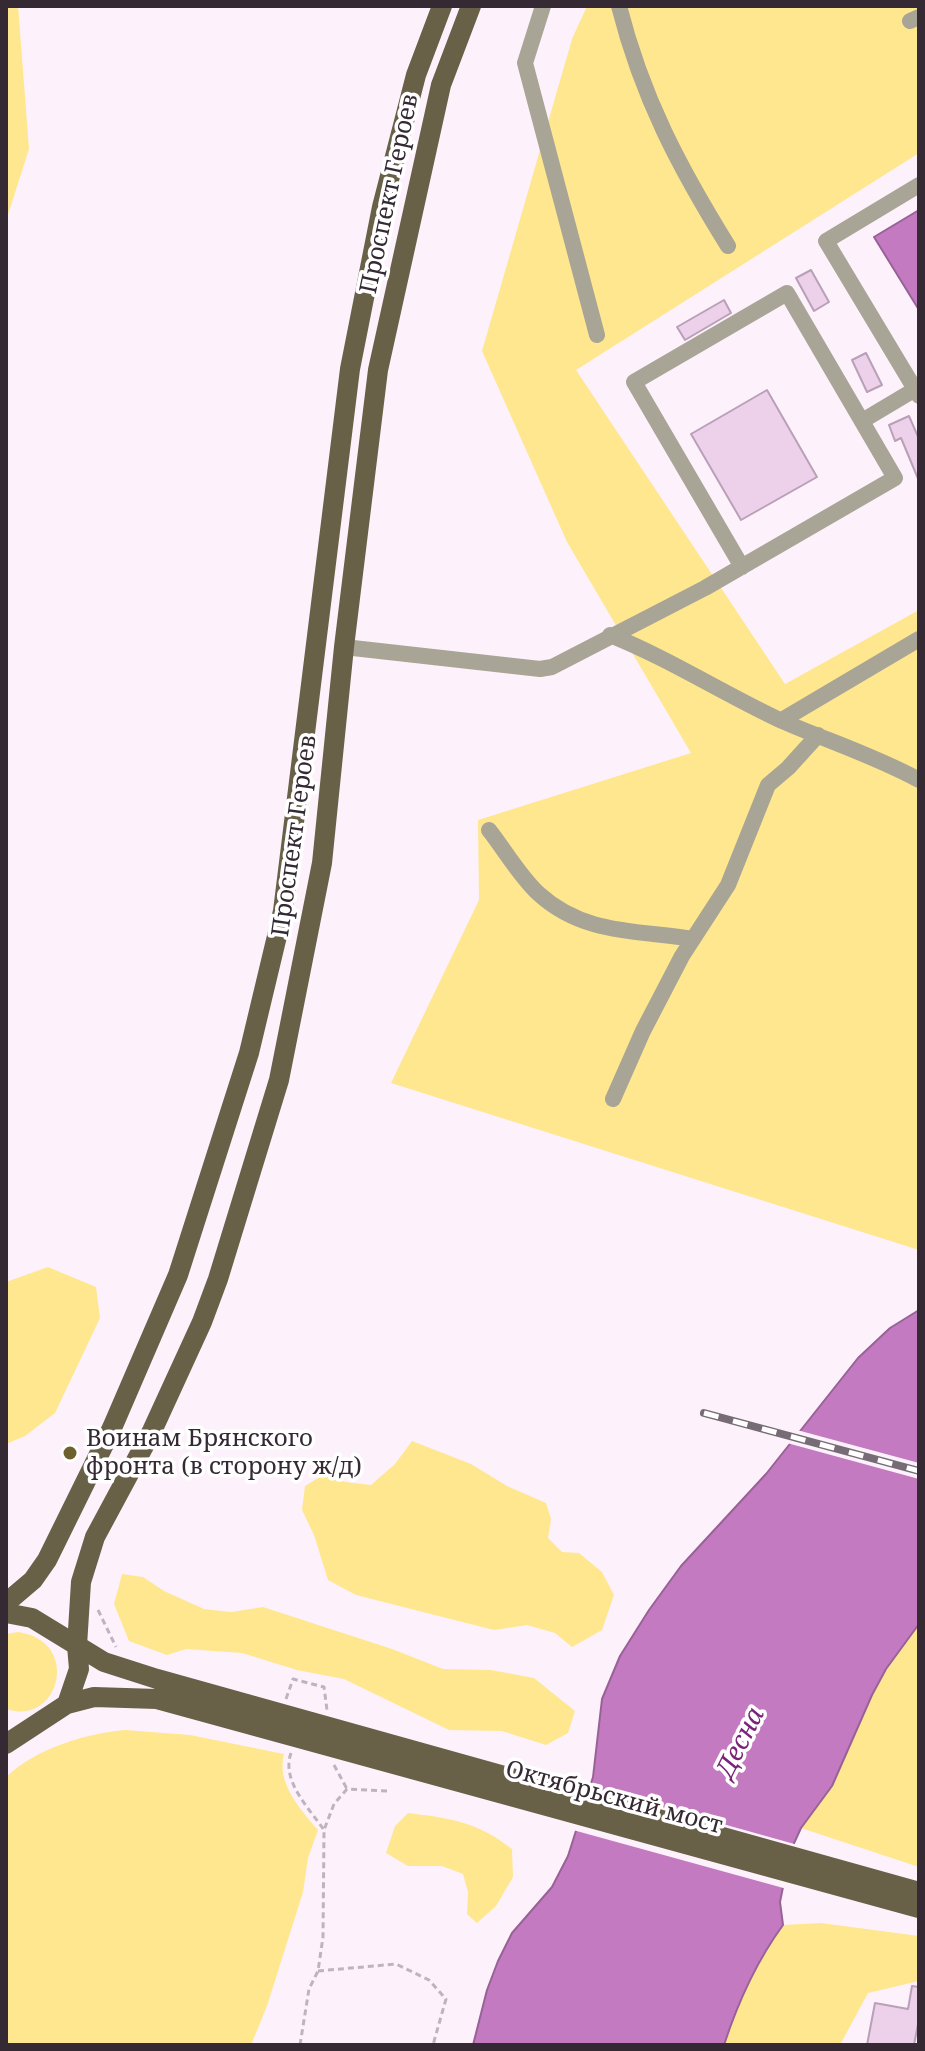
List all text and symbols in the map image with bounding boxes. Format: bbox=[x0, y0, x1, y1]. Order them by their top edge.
street label: Проспект Героев bbox=[355, 92, 425, 296]
street label: Проспект Героев bbox=[267, 733, 323, 939]
place label: Воинам Брянского фронта (в сторону ж/д) bbox=[86, 1425, 362, 1481]
marker: Воинам Брянского фронта (в сторону ж/д) bbox=[61, 1444, 79, 1462]
water label: Десна bbox=[710, 1703, 772, 1783]
street label: Октябрьский мост bbox=[502, 1755, 726, 1841]

